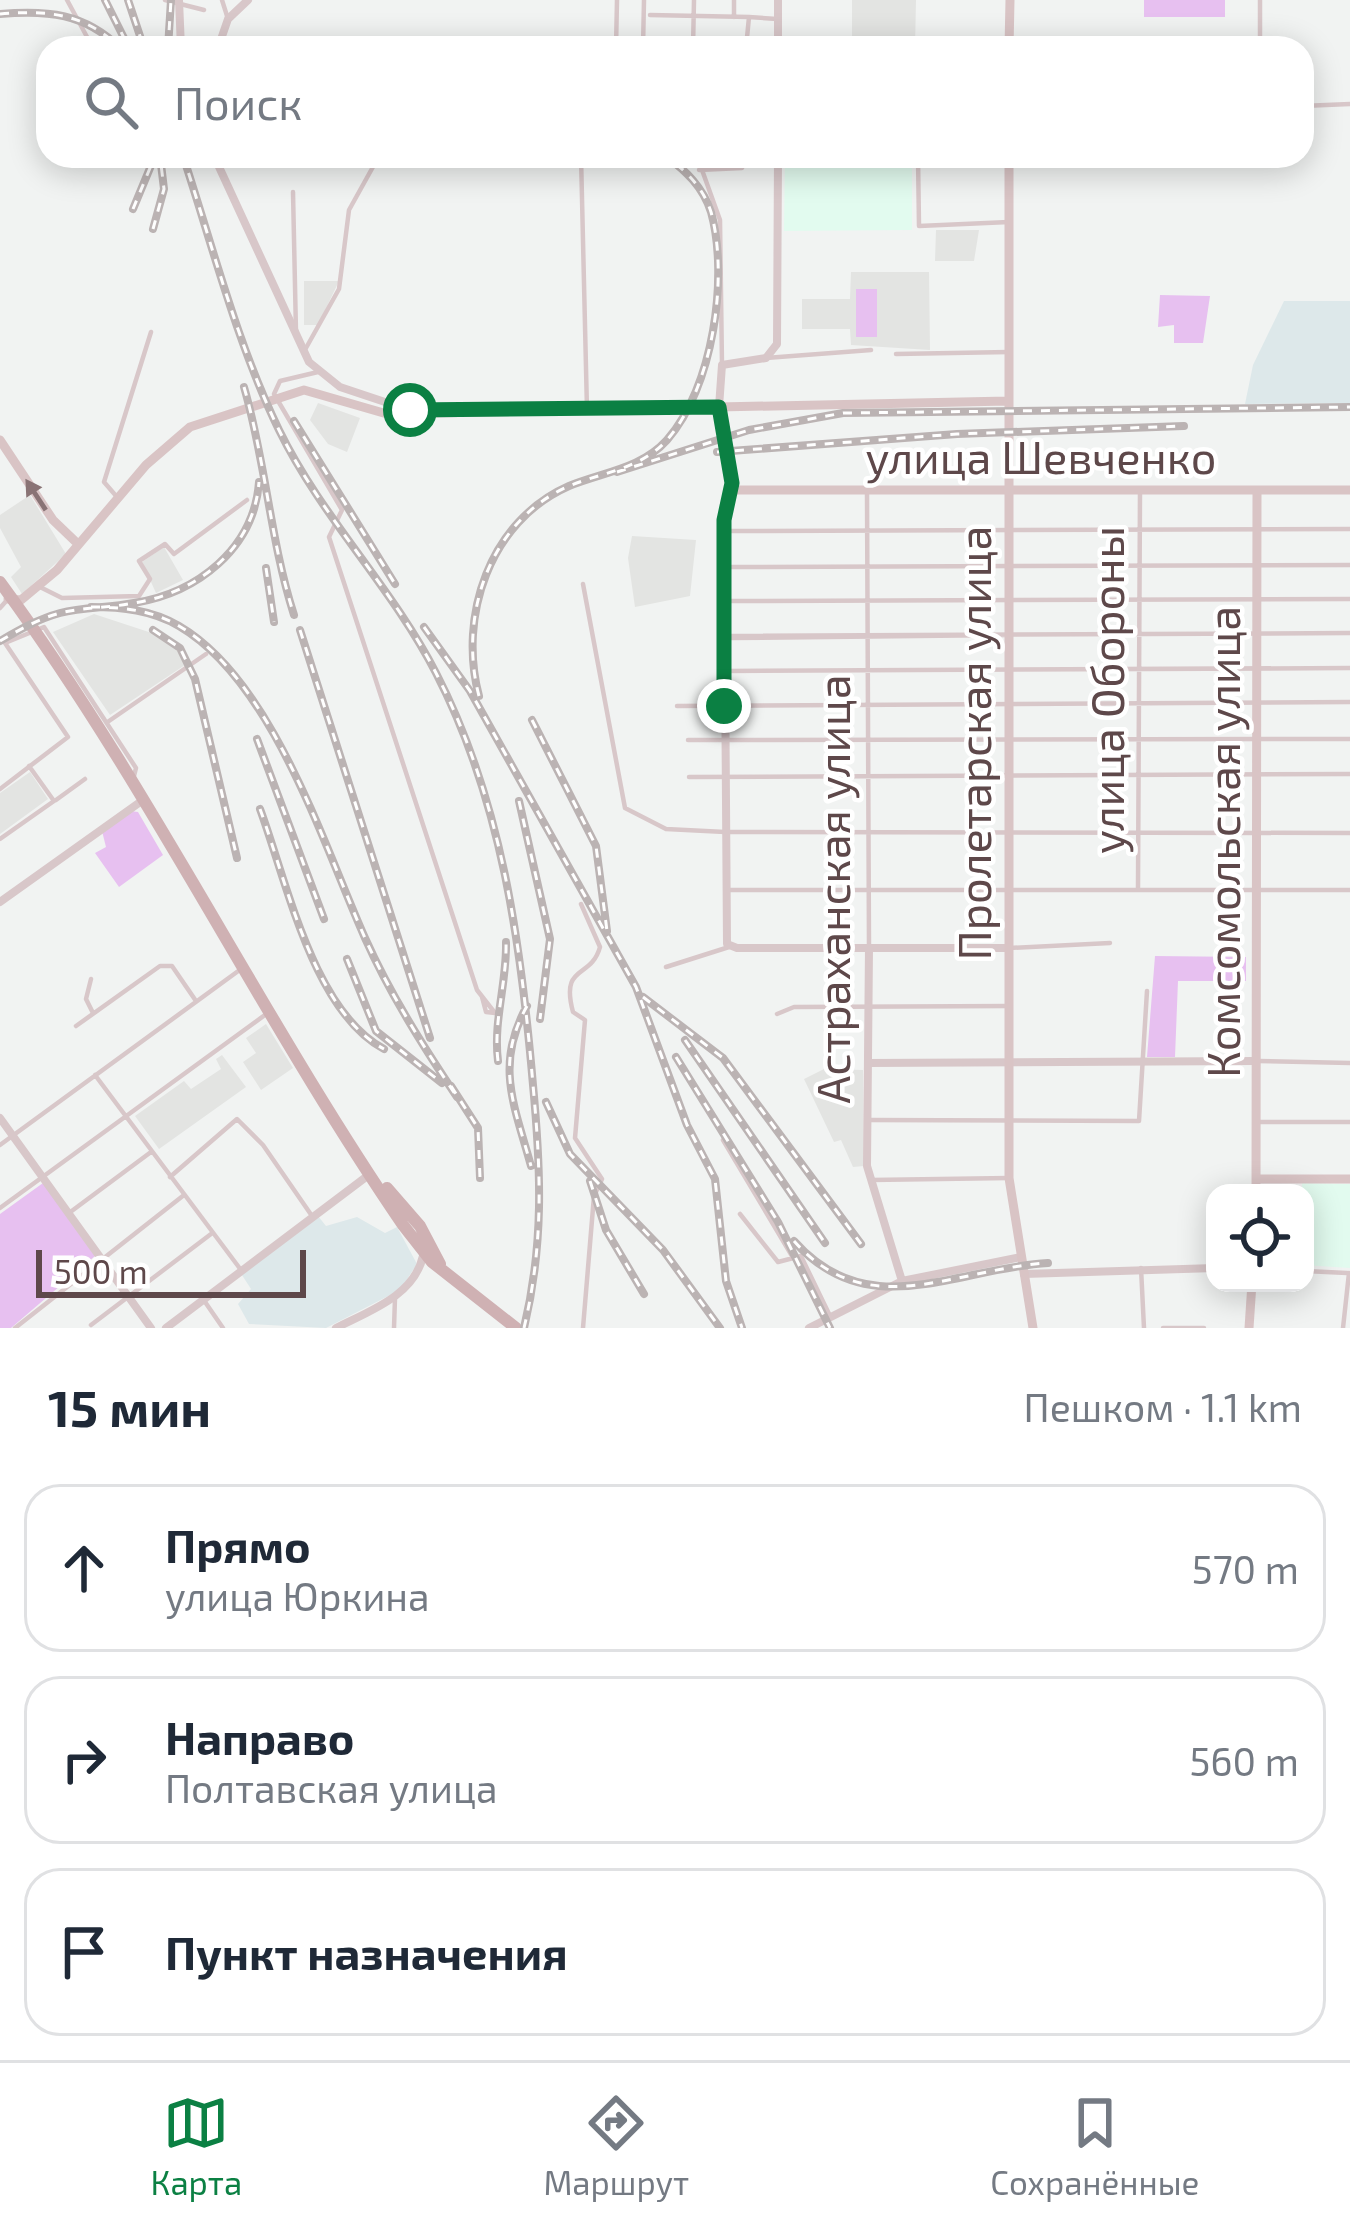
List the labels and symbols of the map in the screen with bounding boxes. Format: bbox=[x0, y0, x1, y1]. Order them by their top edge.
route start bbox=[383, 383, 437, 437]
street label: улица Шевченко bbox=[866, 429, 1216, 484]
one-way arrow bbox=[25, 478, 48, 511]
street label: Пролетарская улица bbox=[946, 526, 1001, 960]
street label: улица Обороны bbox=[1079, 526, 1134, 854]
street label: Комсомольская улица bbox=[1195, 606, 1250, 1078]
street label: Астраханская улица bbox=[805, 674, 860, 1104]
route end bbox=[697, 679, 751, 733]
scale bar bbox=[36, 1244, 306, 1297]

